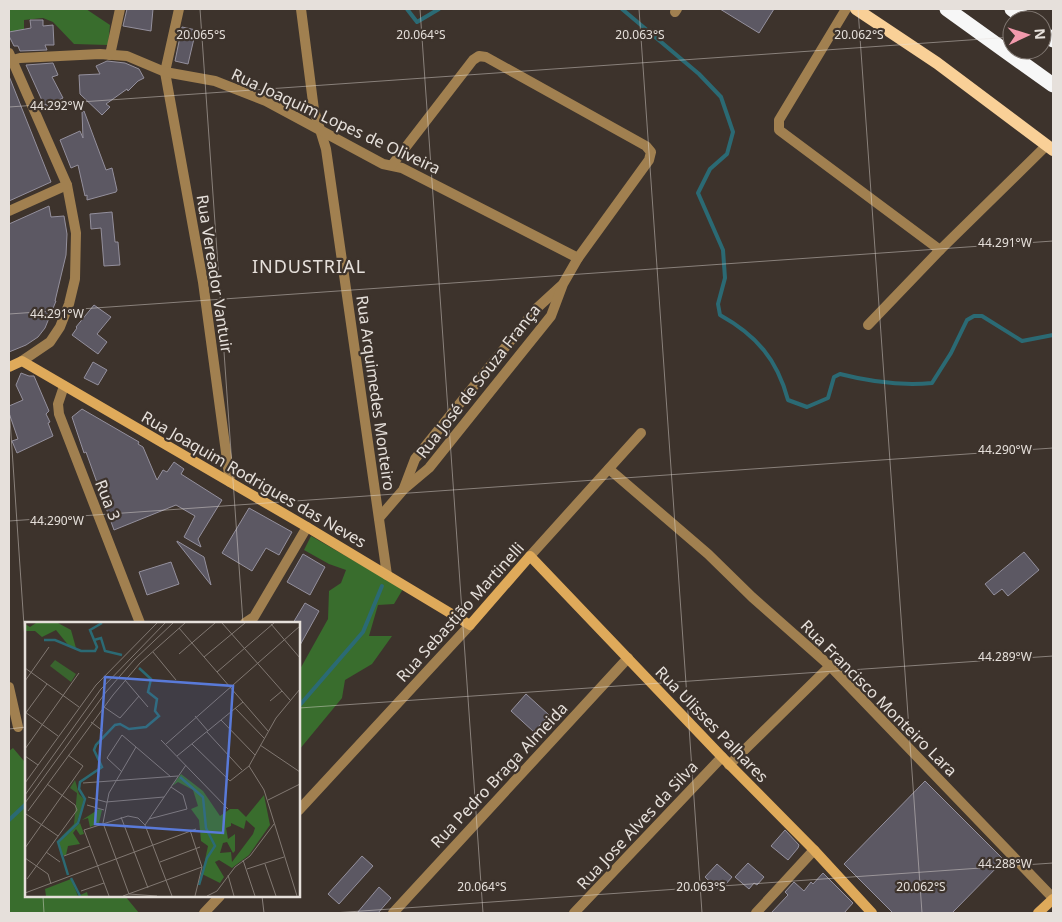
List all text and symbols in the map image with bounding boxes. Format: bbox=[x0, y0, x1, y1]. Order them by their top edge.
north arrow bbox=[1002, 10, 1052, 60]
text: 20.065°S bbox=[176, 26, 226, 43]
text: 20.064°S bbox=[396, 26, 446, 43]
text: 20.063°S bbox=[615, 26, 665, 43]
text: 20.062°S bbox=[834, 26, 884, 43]
text: N bbox=[1031, 28, 1050, 40]
street label: Rua Joaquim Lopes de Oliveira bbox=[228, 63, 444, 179]
text: 44.292°W bbox=[30, 97, 84, 114]
street label: Rua Vereador Vantuir bbox=[192, 193, 238, 355]
text: 44.291°W bbox=[978, 234, 1032, 251]
district label: INDUSTRIAL bbox=[252, 254, 366, 278]
street label: Rua Arquimedes Monteiro bbox=[351, 294, 401, 492]
street label: Rua José de Souza França bbox=[411, 299, 545, 463]
text: 44.291°W bbox=[30, 305, 84, 322]
street label: Rua Joaquim Rodrigues das Neves bbox=[138, 405, 370, 553]
text: 44.290°W bbox=[978, 441, 1032, 458]
street label: Rua 3 bbox=[90, 476, 126, 524]
text: 44.290°W bbox=[30, 512, 84, 529]
street label: Rua Sebastião Martinelli bbox=[391, 537, 529, 687]
street label: Rua Francisco Monteiro Lara bbox=[796, 615, 962, 781]
inset map bbox=[25, 622, 300, 897]
text: 44.289°W bbox=[978, 648, 1032, 665]
street label: Rua Ulisses Palhares bbox=[651, 661, 773, 787]
street label: Rua Pedro Braga Almeida bbox=[426, 697, 572, 853]
street label: Rua Jose Alves da Silva bbox=[572, 756, 702, 894]
text: 44.288°W bbox=[978, 855, 1032, 872]
text: 20.064°S bbox=[457, 878, 507, 895]
text: 20.063°S bbox=[676, 878, 726, 895]
text: 20.062°S bbox=[896, 878, 946, 895]

